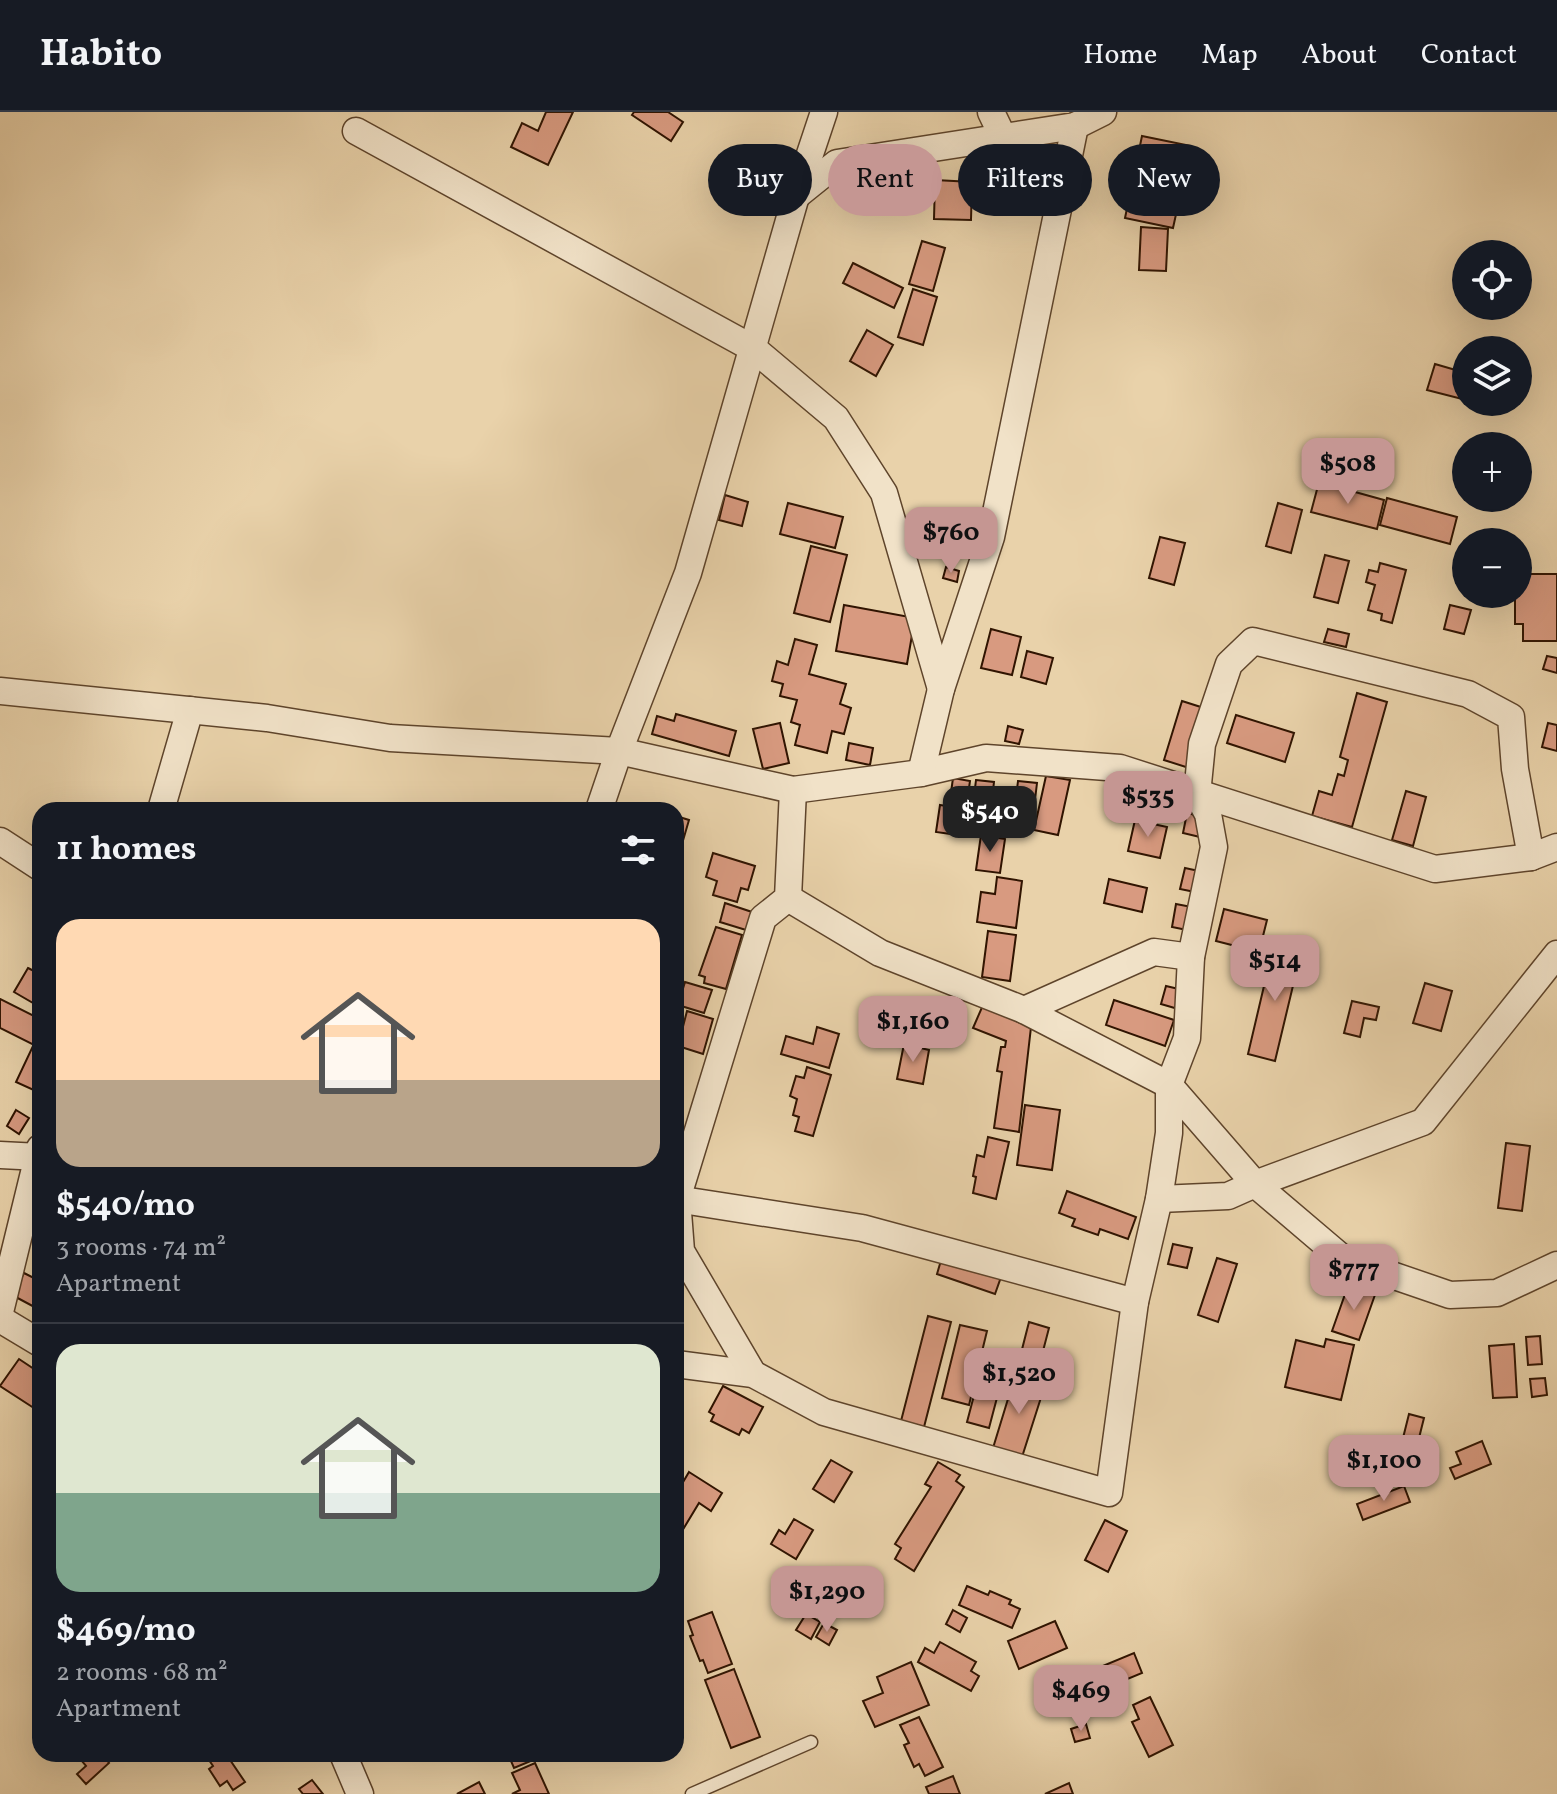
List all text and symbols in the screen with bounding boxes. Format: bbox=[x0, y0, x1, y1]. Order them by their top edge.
text: Habito bbox=[40, 29, 162, 82]
text: Home bbox=[1083, 36, 1157, 75]
text: Map bbox=[1201, 36, 1257, 75]
text: About bbox=[1301, 36, 1377, 75]
text: Contact bbox=[1421, 36, 1517, 75]
chip: Buy bbox=[708, 144, 812, 216]
chip: Rent bbox=[828, 144, 942, 216]
chip: Filters bbox=[958, 144, 1092, 216]
chip: New bbox=[1108, 144, 1220, 216]
map controls bbox=[1452, 240, 1532, 608]
button: locate bbox=[1452, 240, 1532, 320]
button: layers bbox=[1452, 336, 1532, 416]
button: + bbox=[1452, 432, 1532, 512]
pin: $508 bbox=[1301, 438, 1395, 506]
text: $508 bbox=[1320, 446, 1376, 482]
pin: $760 bbox=[904, 507, 998, 575]
text: $760 bbox=[923, 515, 979, 551]
button: − bbox=[1452, 528, 1532, 608]
pin: $535 bbox=[1101, 771, 1195, 839]
text: $535 bbox=[1122, 779, 1174, 815]
pin: $540 bbox=[943, 786, 1037, 854]
text: $540 bbox=[961, 794, 1019, 830]
text: 11 homes bbox=[56, 827, 196, 874]
icon: filters bbox=[616, 828, 660, 872]
pin: $514 bbox=[1228, 935, 1322, 1003]
text: $514 bbox=[1248, 943, 1302, 979]
icon: home bbox=[286, 971, 430, 1115]
pin: $1,160 bbox=[848, 996, 978, 1064]
text: $1,160 bbox=[876, 1004, 950, 1040]
text: $540/mo bbox=[56, 1183, 195, 1230]
text: 3 rooms · 74 m² bbox=[56, 1230, 226, 1266]
pin: $777 bbox=[1307, 1244, 1401, 1312]
text: $777 bbox=[1328, 1252, 1380, 1288]
text: Apartment bbox=[56, 1266, 181, 1302]
pin: $1,520 bbox=[954, 1348, 1084, 1416]
text: $1,520 bbox=[982, 1356, 1056, 1392]
icon: home bbox=[286, 1396, 430, 1540]
pin: $1,100 bbox=[1319, 1435, 1449, 1503]
text: $1,100 bbox=[1346, 1443, 1422, 1479]
pin: $1,290 bbox=[762, 1566, 892, 1634]
text: $1,290 bbox=[789, 1574, 865, 1610]
text: $469/mo bbox=[56, 1608, 196, 1655]
text: 2 rooms · 68 m² bbox=[56, 1655, 228, 1691]
pin: $469 bbox=[1034, 1665, 1128, 1733]
text: $469 bbox=[1052, 1673, 1110, 1709]
text: Apartment bbox=[56, 1691, 181, 1727]

